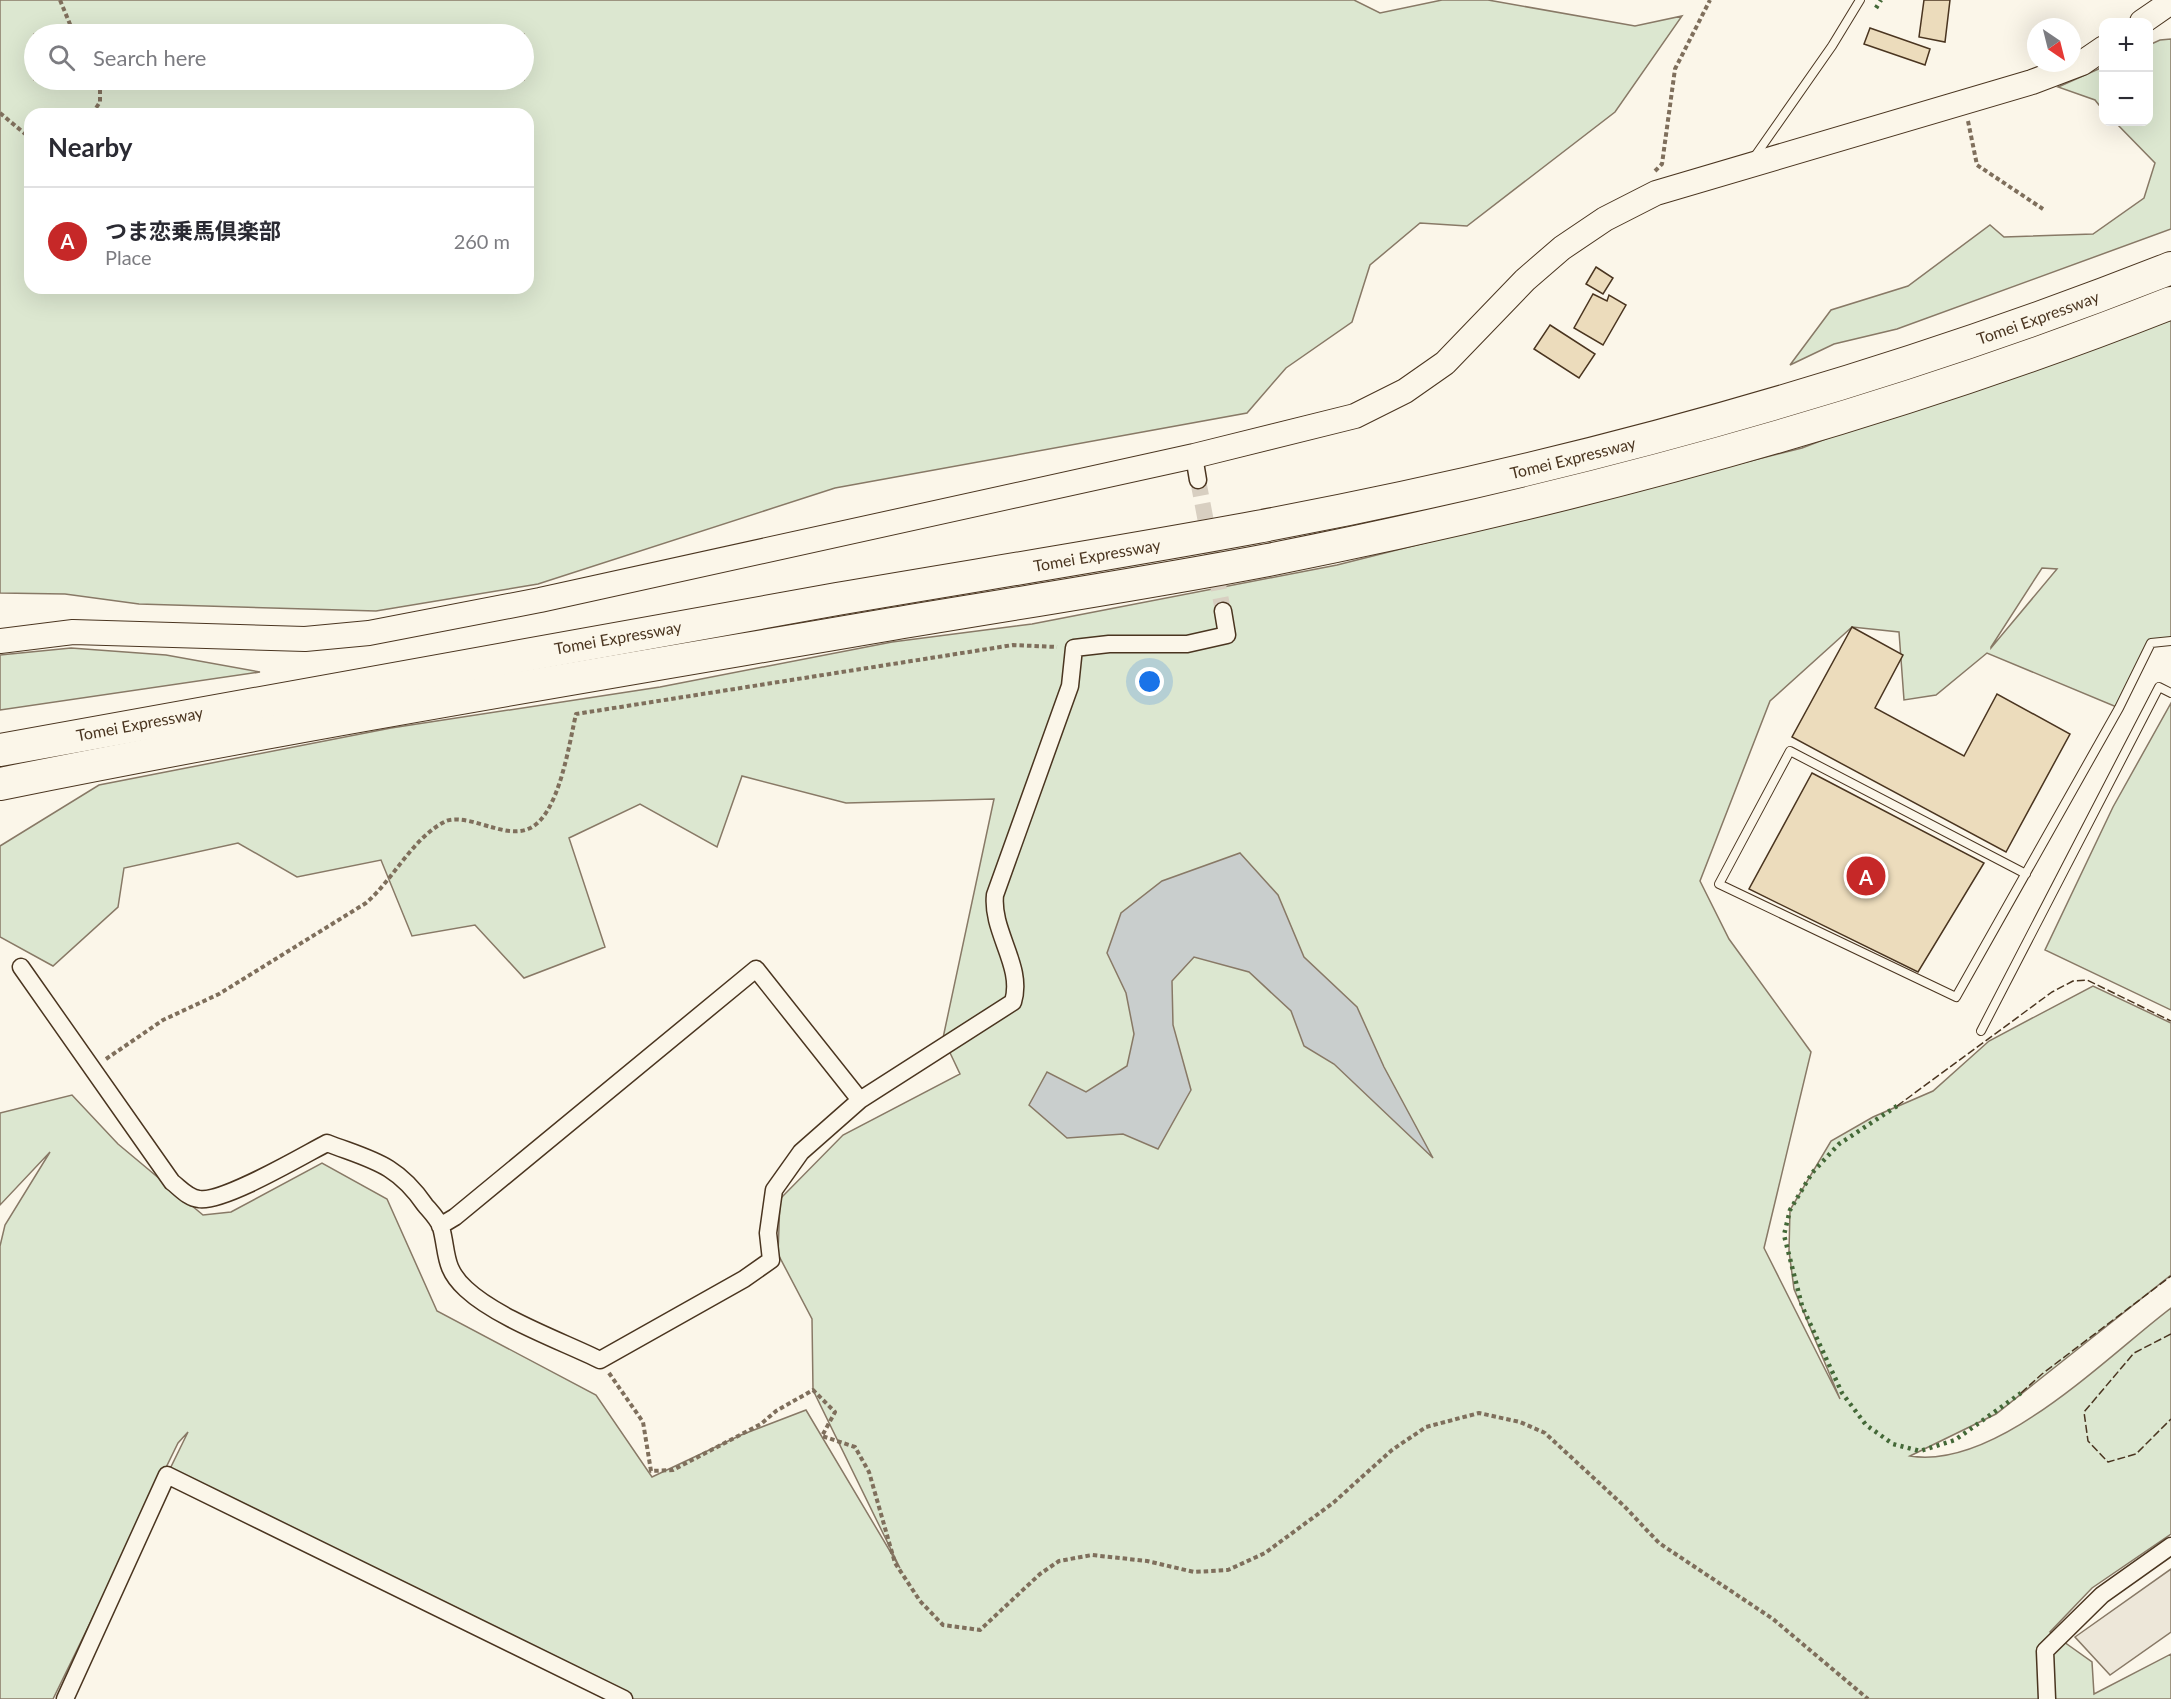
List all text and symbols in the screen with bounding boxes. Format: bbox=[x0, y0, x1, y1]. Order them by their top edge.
north arrow bbox=[2027, 18, 2081, 72]
map controls bbox=[2099, 18, 2153, 126]
button: + bbox=[2099, 18, 2153, 72]
search box bbox=[24, 24, 534, 90]
icon: search bbox=[45, 41, 78, 74]
text: Search here bbox=[93, 44, 206, 71]
button: − bbox=[2099, 72, 2153, 126]
text: Nearby bbox=[48, 131, 133, 163]
text: つま恋乗馬倶楽部 bbox=[105, 217, 281, 244]
text: A bbox=[61, 229, 74, 253]
text: 260 m bbox=[454, 229, 510, 253]
text: Place bbox=[105, 245, 152, 269]
street label: Tomei Expressway bbox=[1974, 286, 2102, 348]
street label: Tomei Expressway bbox=[1508, 432, 1638, 482]
street label: Tomei Expressway bbox=[1032, 534, 1163, 575]
street label: Tomei Expressway bbox=[553, 616, 684, 658]
your location bbox=[1135, 667, 1164, 696]
street label: Tomei Expressway bbox=[75, 702, 205, 744]
pin: A bbox=[1846, 854, 1886, 898]

